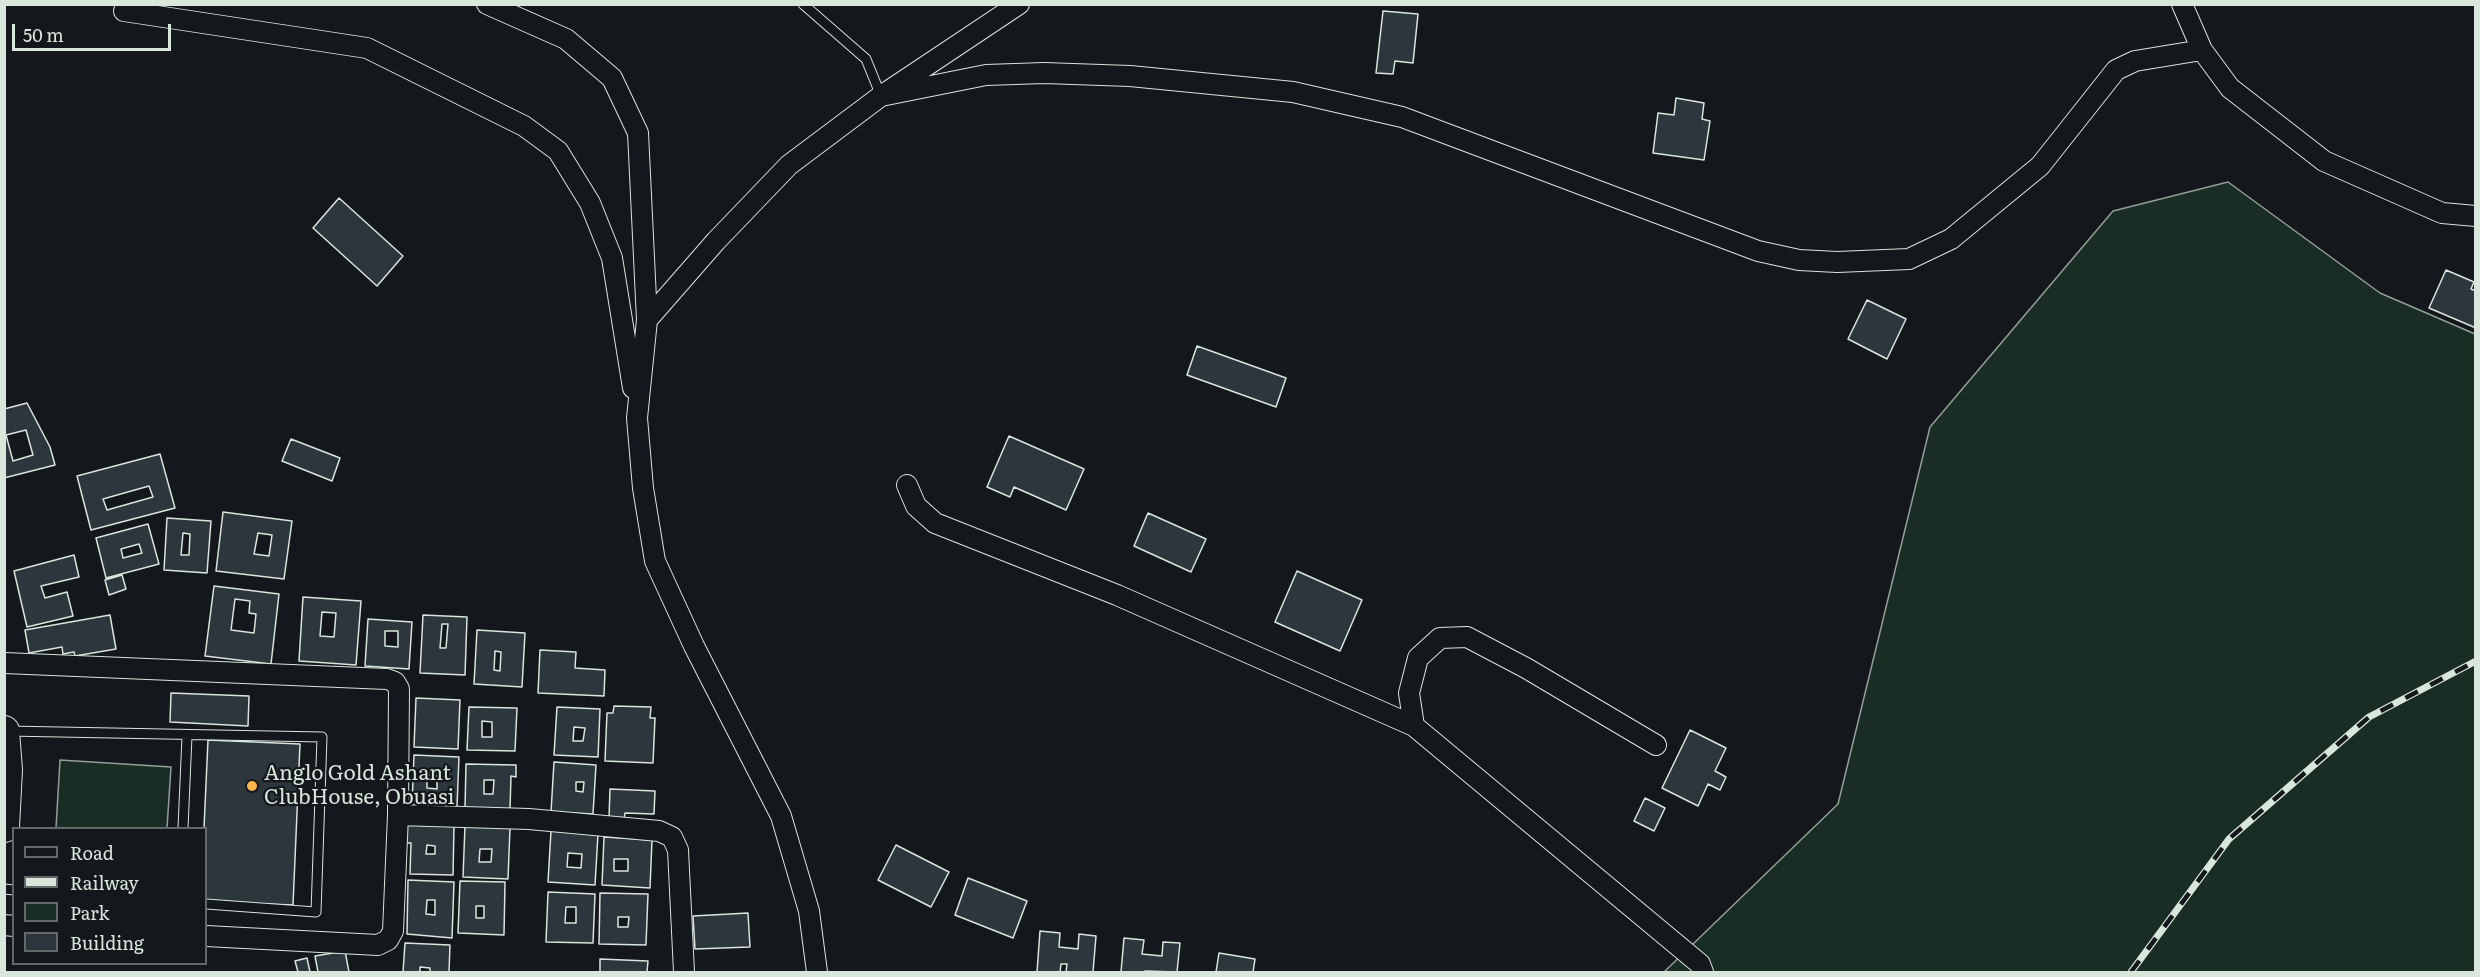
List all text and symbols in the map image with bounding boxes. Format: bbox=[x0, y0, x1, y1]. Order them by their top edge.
scale bar bbox=[15, 12, 174, 50]
text: 50 m bbox=[23, 21, 64, 48]
place label: Anglo Gold Ashant ClubHouse, Obuasi bbox=[264, 761, 455, 811]
marker: Anglo Gold Ashant ClubHouse, Obuasi bbox=[245, 779, 259, 793]
legend bbox=[12, 827, 207, 965]
text: Road bbox=[70, 839, 114, 866]
text: Railway bbox=[70, 869, 139, 896]
text: Park bbox=[70, 899, 109, 926]
text: Building bbox=[70, 929, 144, 956]

